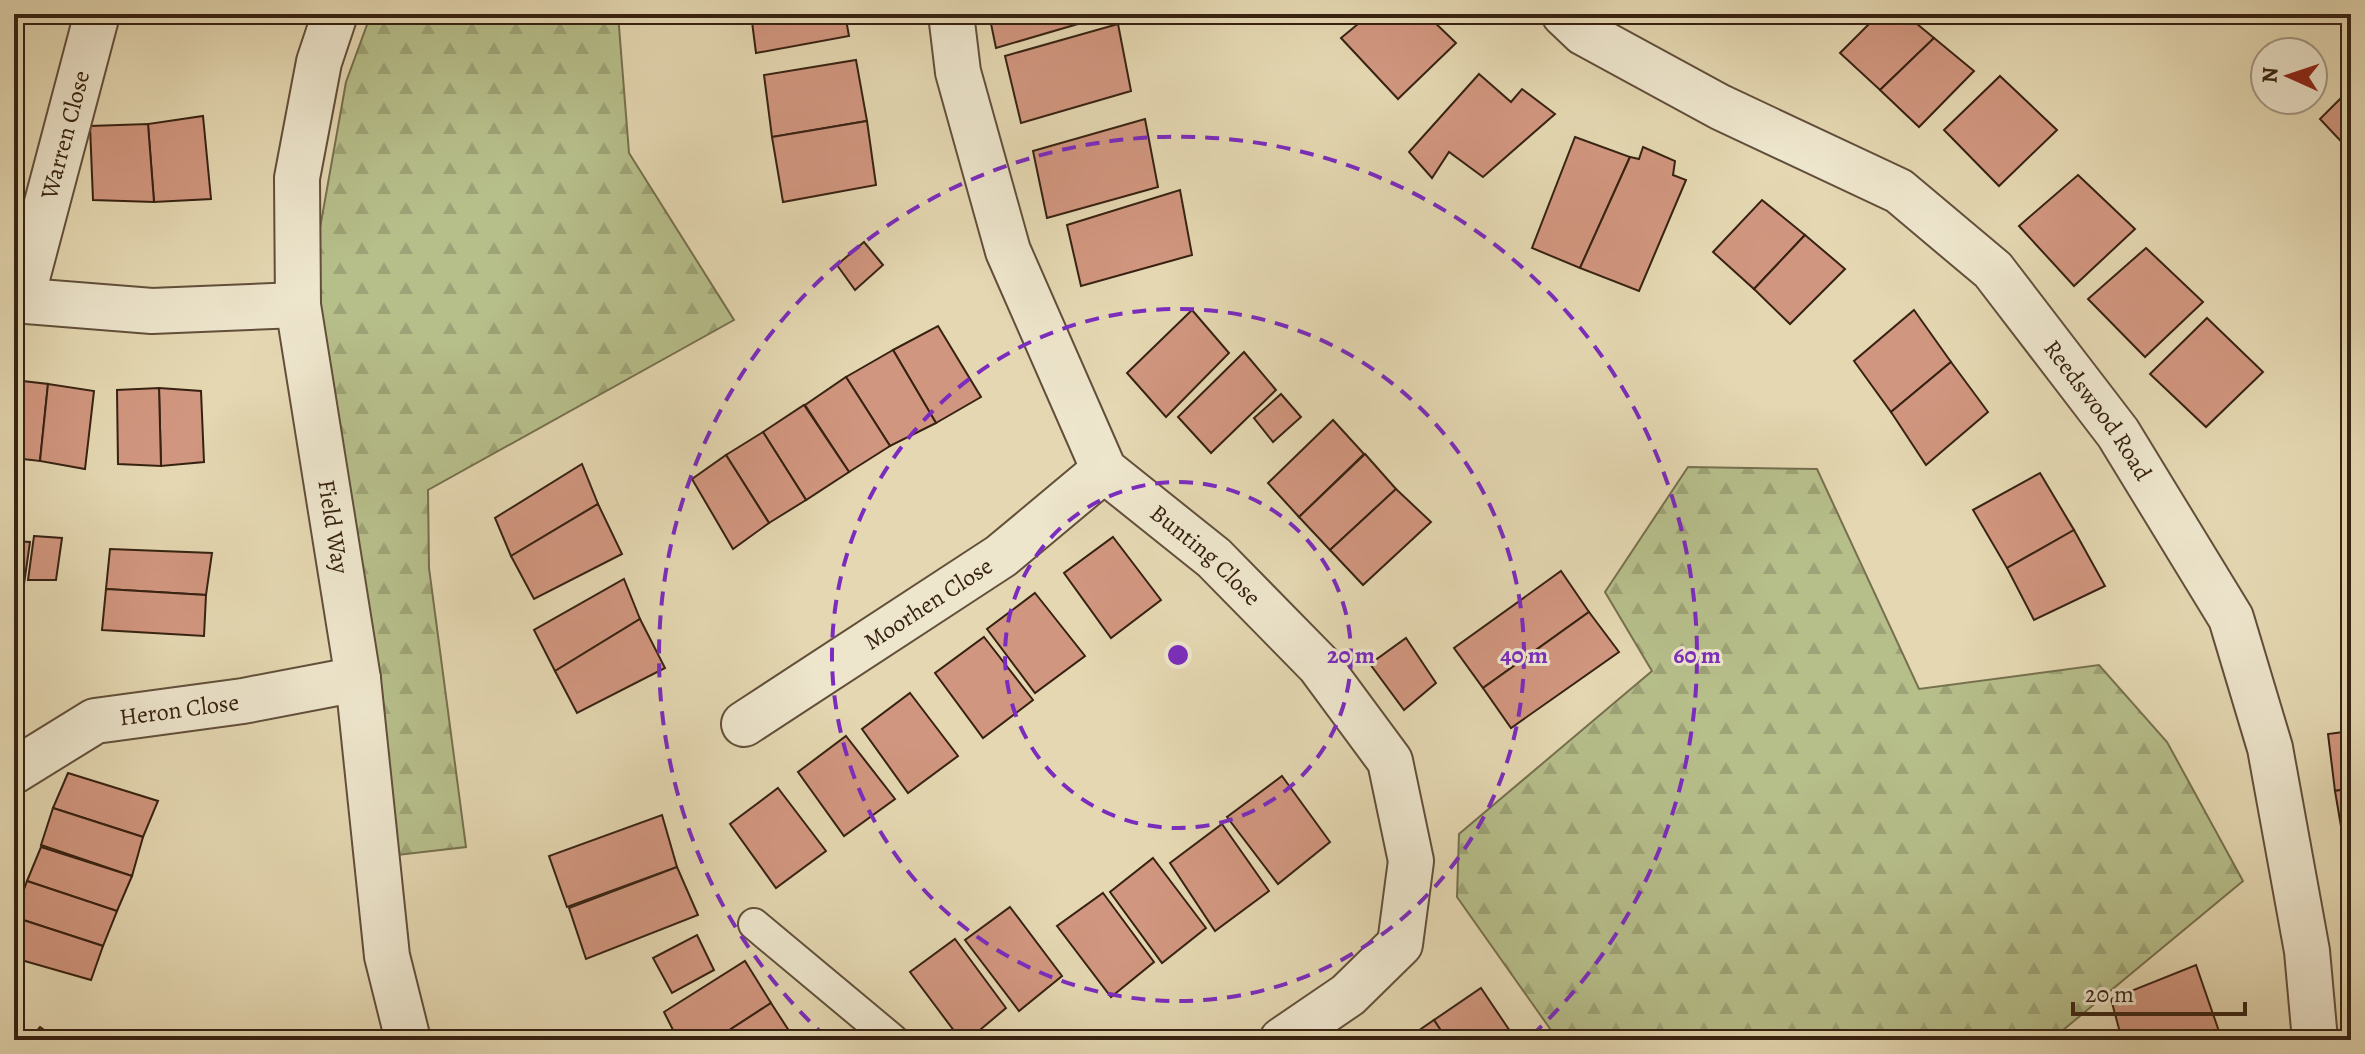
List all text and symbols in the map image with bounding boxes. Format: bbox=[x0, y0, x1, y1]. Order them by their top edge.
north arrow bbox=[2249, 36, 2329, 116]
text: N bbox=[2255, 66, 2285, 84]
street label: Warren Close bbox=[32, 67, 97, 203]
street label: Reedswood Road bbox=[2036, 333, 2159, 486]
street label: Field Way bbox=[310, 477, 357, 576]
street label: Bunting Close bbox=[1144, 497, 1268, 613]
street label: Moorhen Close bbox=[858, 550, 999, 657]
text: 20 m bbox=[1327, 639, 1375, 671]
text: 40 m bbox=[1500, 639, 1548, 671]
text: 60 m bbox=[1673, 639, 1721, 671]
centre of rings bbox=[1164, 641, 1192, 669]
street label: Heron Close bbox=[117, 686, 241, 734]
scale bar bbox=[2073, 966, 2245, 1016]
text: 20 m bbox=[2085, 978, 2134, 1010]

